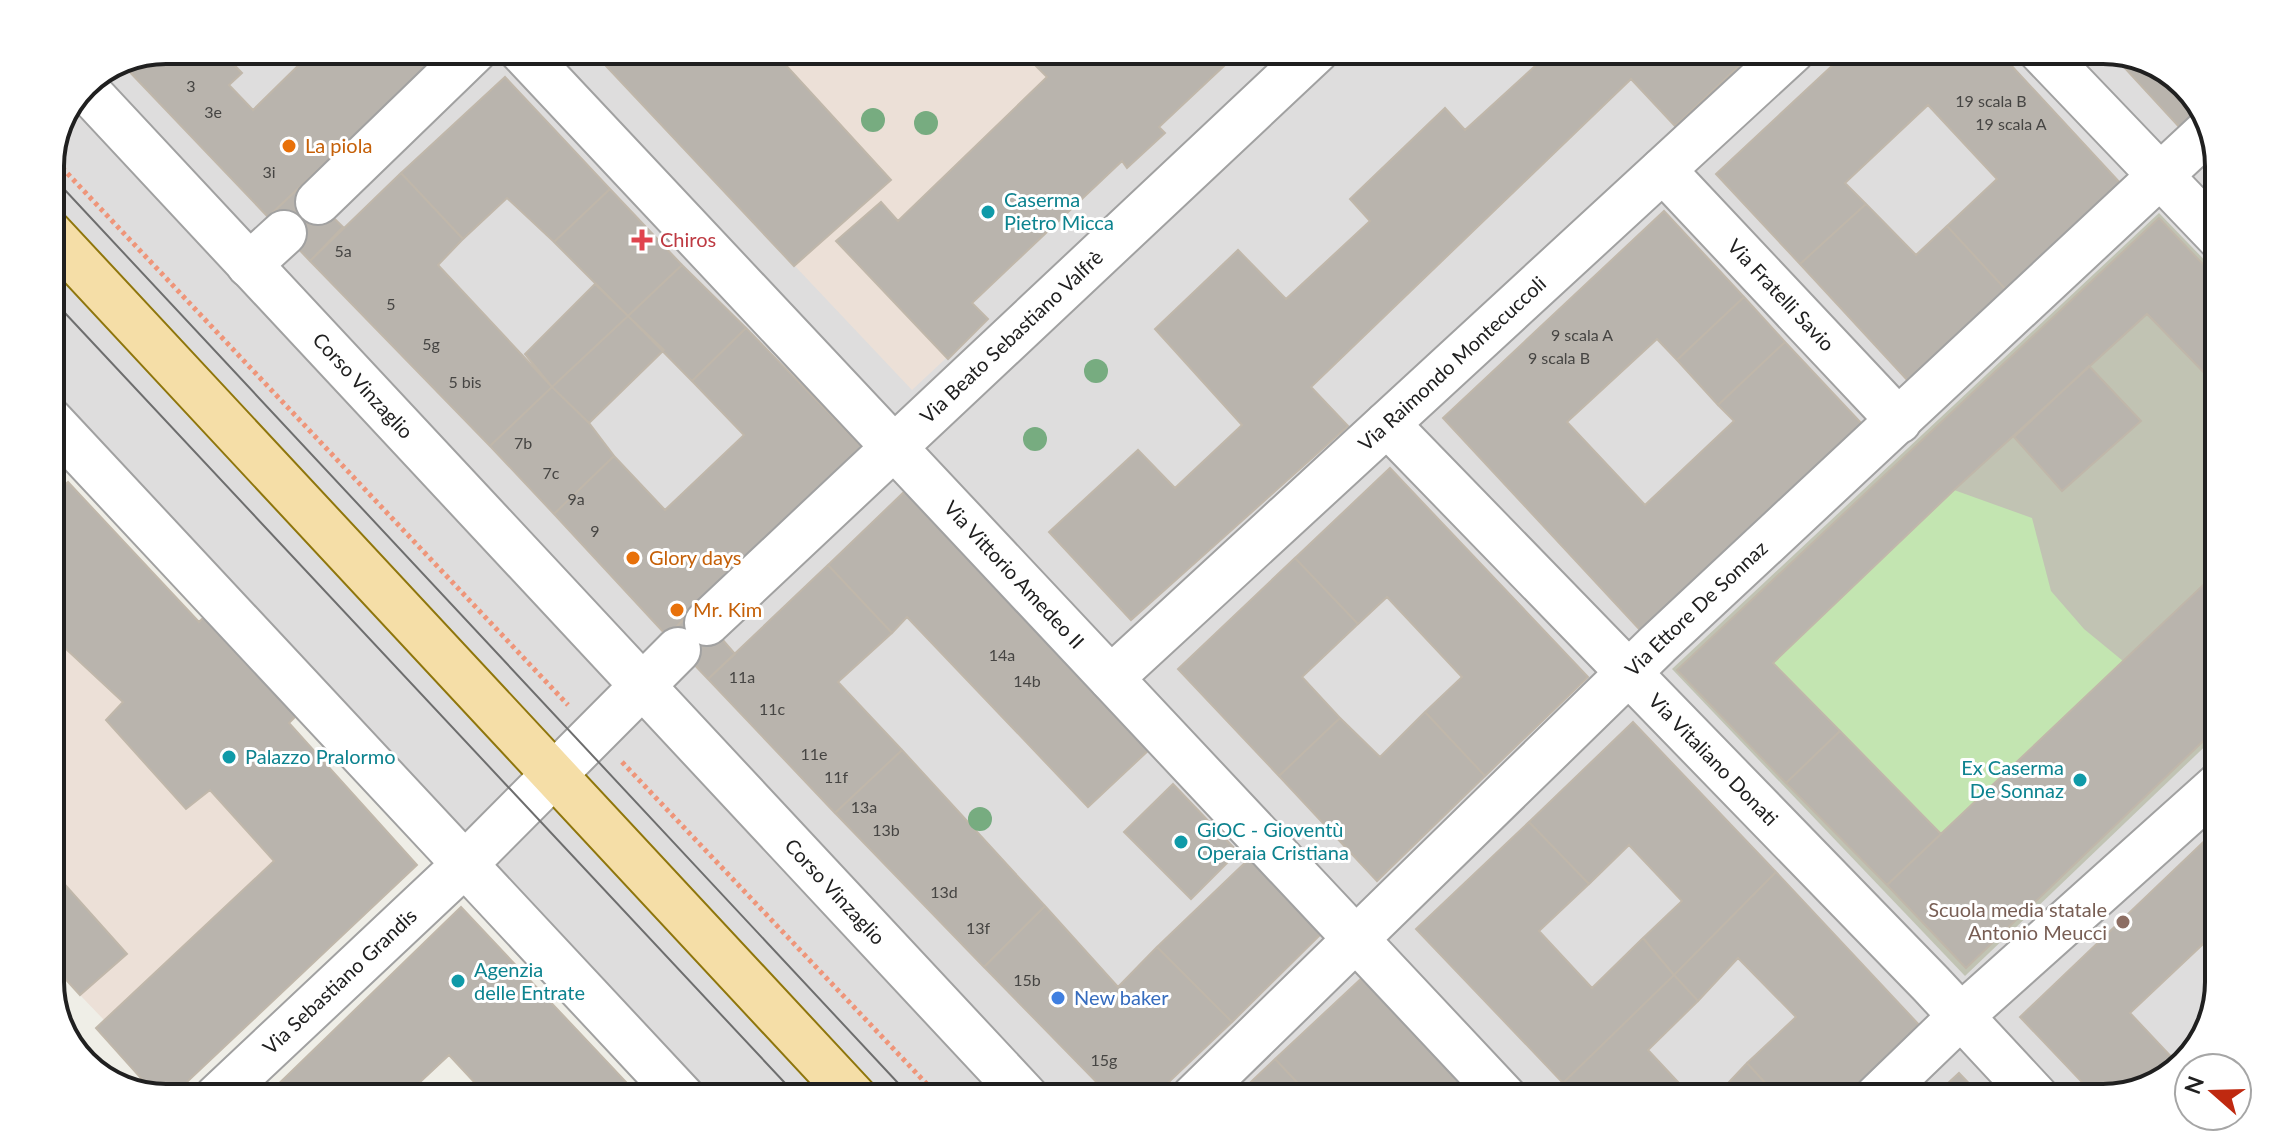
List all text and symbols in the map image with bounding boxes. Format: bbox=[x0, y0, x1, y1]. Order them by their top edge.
house number: 3 bbox=[186, 76, 196, 95]
house number: 19 scala B bbox=[1955, 91, 2027, 110]
house number: 3e bbox=[204, 102, 222, 121]
house number: 19 scala A bbox=[1975, 114, 2047, 133]
place label: La piola bbox=[305, 133, 372, 157]
marker: La piola bbox=[280, 137, 298, 155]
house number: 3i bbox=[262, 162, 276, 181]
place label: Caserma Pietro Micca bbox=[1004, 187, 1114, 234]
marker: Caserma Pietro Micca bbox=[979, 203, 997, 221]
place label: Chiros bbox=[660, 227, 716, 251]
marker: Chiros bbox=[631, 229, 653, 251]
street label: Via Fratelli Savio bbox=[1723, 234, 1840, 356]
house number: 5a bbox=[334, 241, 352, 260]
street label: Via Beato Sebastiano Valfrè bbox=[915, 245, 1107, 428]
street label: Via Raimondo Montecuccoli bbox=[1353, 271, 1550, 455]
house number: 5 bbox=[386, 294, 396, 313]
house number: 9 scala A bbox=[1551, 325, 1613, 344]
street label: Corso Vinzaglio bbox=[308, 327, 419, 443]
house number: 5g bbox=[422, 334, 440, 353]
house number: 9 scala B bbox=[1528, 348, 1590, 367]
house number: 5 bis bbox=[448, 372, 482, 391]
house number: 7b bbox=[514, 433, 532, 452]
house number: 7c bbox=[543, 463, 560, 482]
house number: 9a bbox=[567, 489, 585, 508]
street label: Via Vittorio Amedeo II bbox=[939, 495, 1090, 653]
house number: 9 bbox=[590, 521, 600, 540]
street label: Via Ettore De Sonnaz bbox=[1620, 535, 1772, 681]
place label: Glory days bbox=[649, 545, 742, 569]
marker: Glory days bbox=[624, 549, 642, 567]
place label: Mr. Kim bbox=[693, 597, 762, 621]
marker: Mr. Kim bbox=[668, 601, 686, 619]
house number: 14a bbox=[989, 645, 1015, 664]
house number: 11a bbox=[729, 667, 755, 686]
house number: 14b bbox=[1013, 671, 1041, 690]
street label: Via Vitaliano Donati bbox=[1644, 688, 1783, 830]
house number: 11c bbox=[759, 699, 785, 718]
place label: Palazzo Pralormo bbox=[245, 744, 396, 768]
house number: 11e bbox=[800, 744, 828, 763]
marker: Palazzo Pralormo bbox=[220, 748, 238, 766]
place label: Ex Caserma De Sonnaz bbox=[1961, 755, 2064, 802]
house number: 11f bbox=[824, 767, 848, 786]
marker: Ex Caserma De Sonnaz bbox=[2071, 771, 2089, 789]
house number: 13a bbox=[851, 797, 877, 816]
place label: GiOC - Gioventù Operaia Cristiana bbox=[1197, 817, 1349, 864]
house number: 13b bbox=[872, 820, 900, 839]
street label: Corso Vinzaglio bbox=[780, 833, 891, 949]
marker: GiOC - Gioventù Operaia Cristiana bbox=[1172, 833, 1190, 851]
house number: 13d bbox=[930, 882, 958, 901]
place label: Scuola media statale Antonio Meucci bbox=[1928, 897, 2107, 944]
street label: Via Sebastiano Grandis bbox=[257, 903, 421, 1059]
marker: Scuola media statale Antonio Meucci bbox=[2114, 913, 2132, 931]
house number: 13f bbox=[966, 918, 990, 937]
place label: Agenzia delle Entrate bbox=[474, 957, 585, 1004]
house number: 15b bbox=[1013, 970, 1041, 989]
marker: Agenzia delle Entrate bbox=[449, 972, 467, 990]
place label: New baker bbox=[1074, 985, 1169, 1009]
marker: New baker bbox=[1049, 989, 1067, 1007]
house number: 15g bbox=[1091, 1050, 1117, 1069]
north arrow bbox=[2173, 1052, 2253, 1132]
text: N bbox=[2178, 1072, 2209, 1098]

